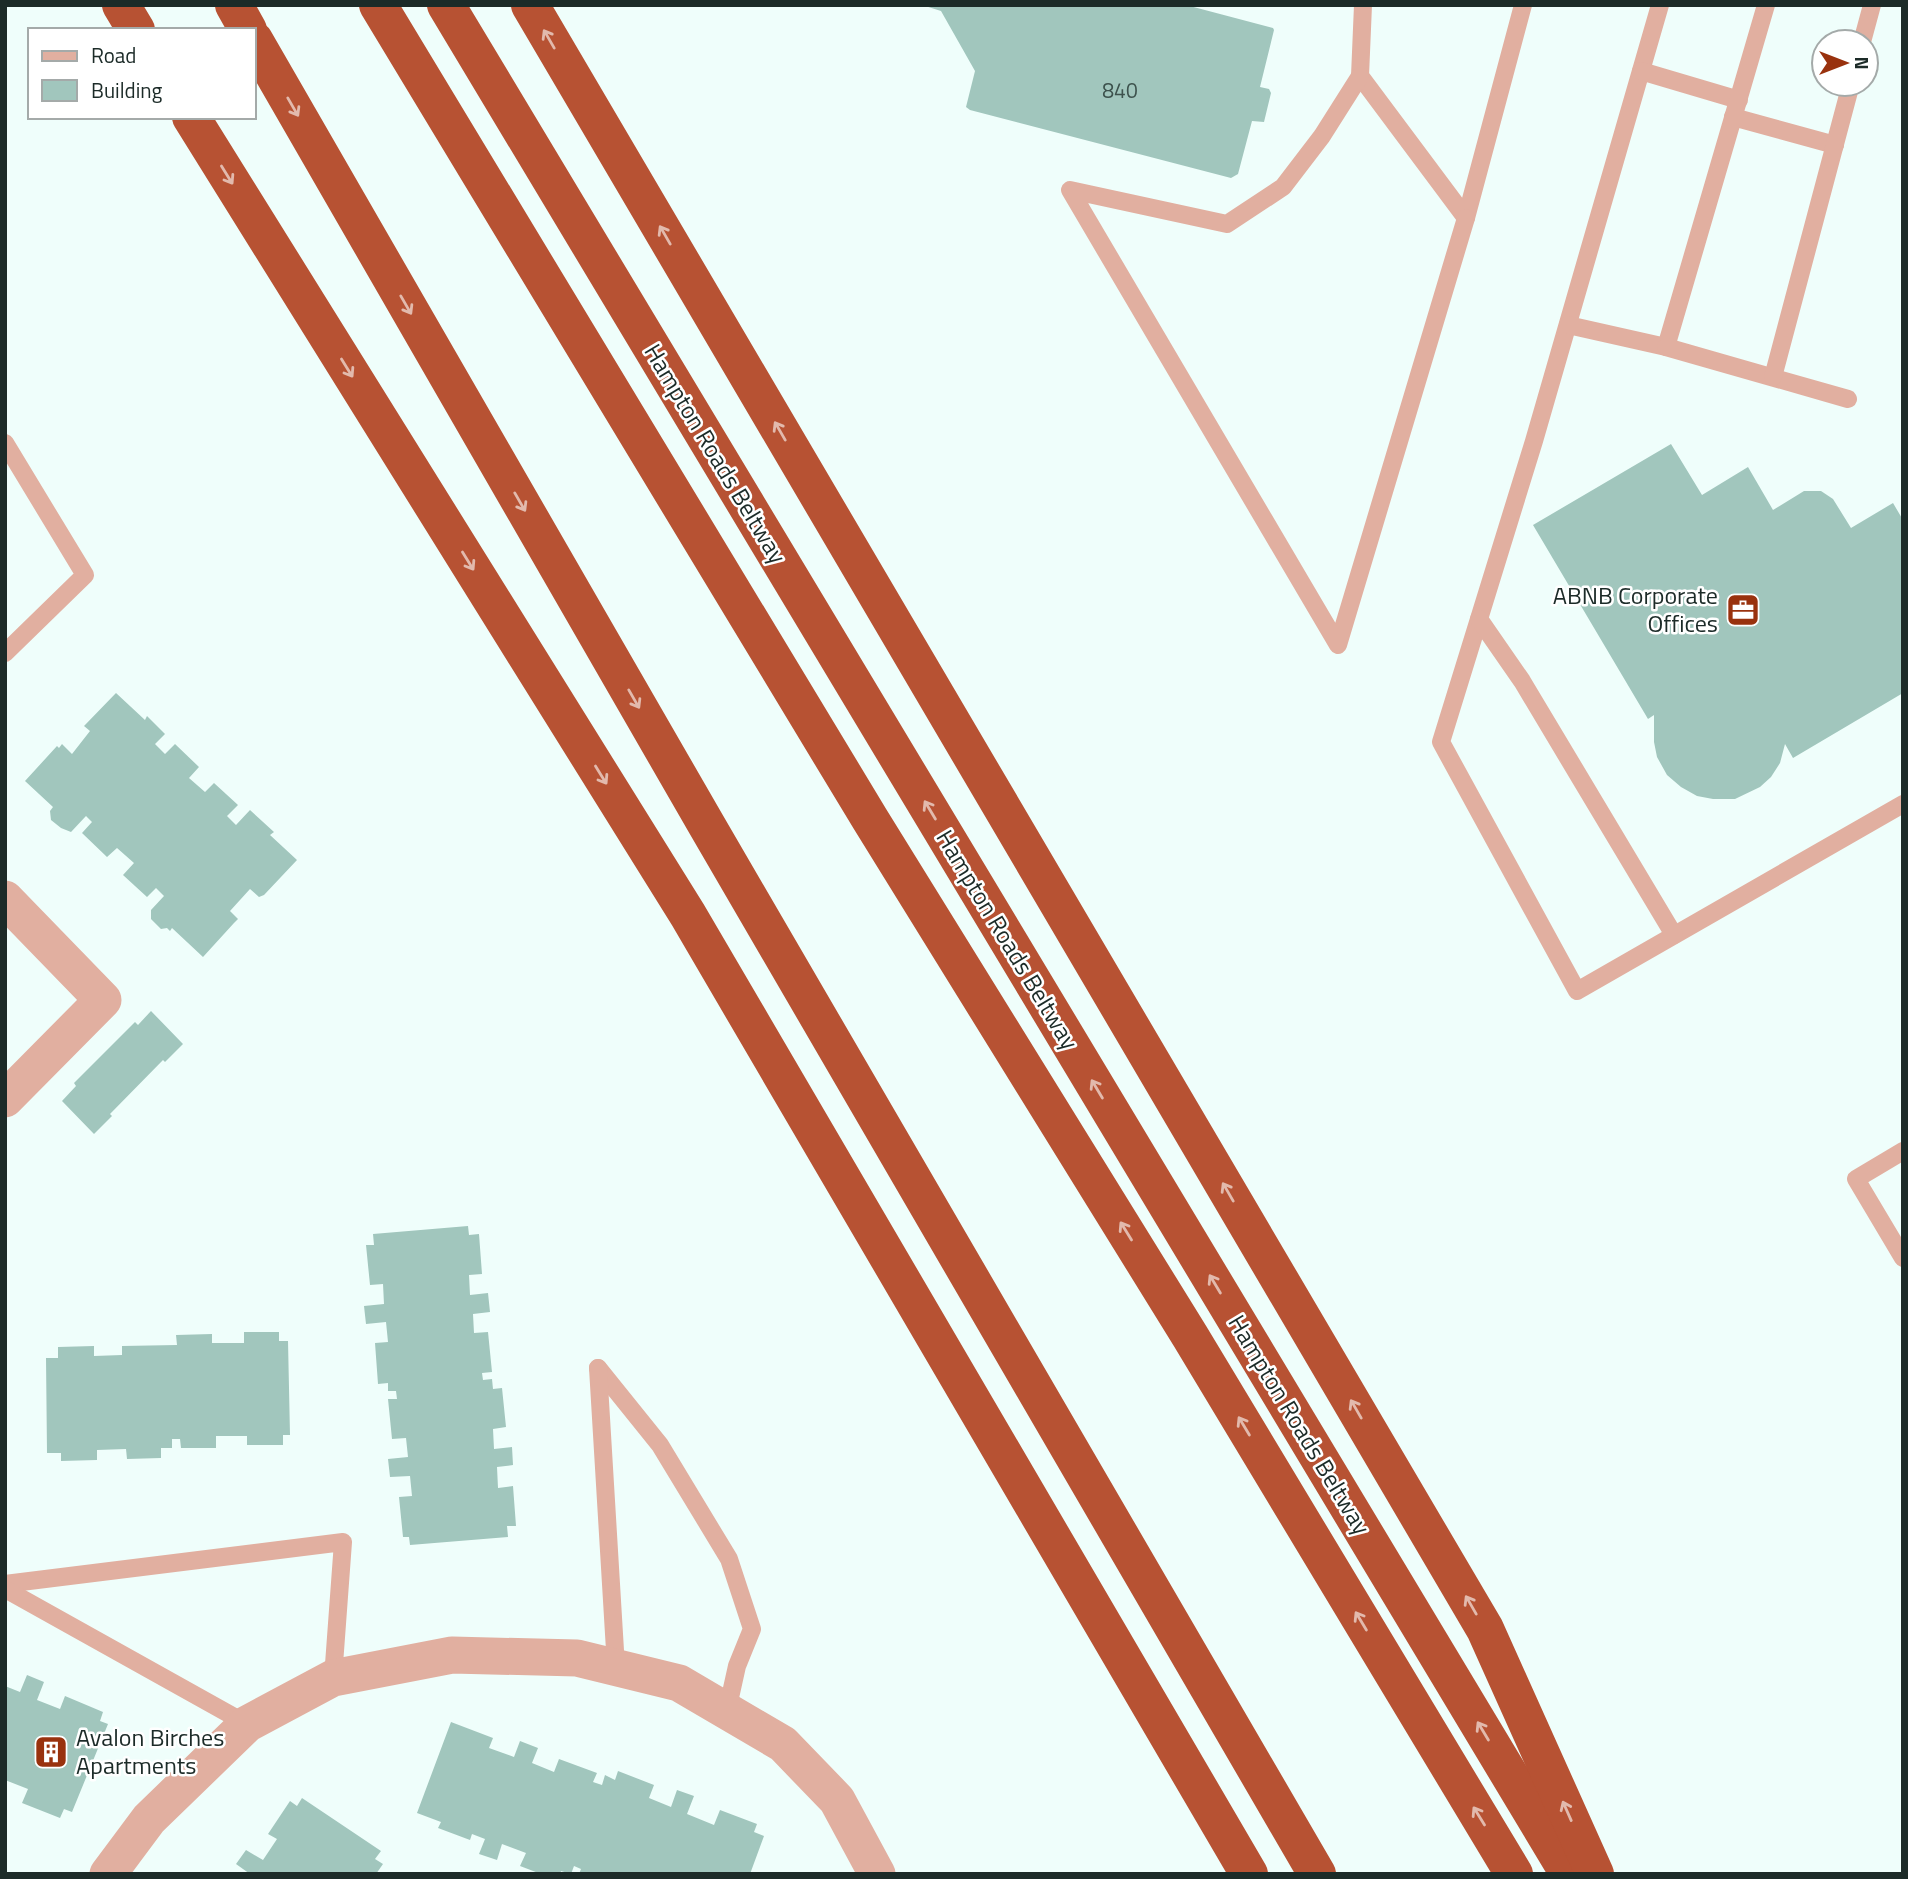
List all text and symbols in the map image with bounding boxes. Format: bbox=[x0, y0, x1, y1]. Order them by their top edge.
legend bbox=[28, 28, 256, 119]
north arrow bbox=[1810, 28, 1880, 98]
one-way arrow bbox=[542, 29, 556, 49]
text: Road bbox=[91, 39, 136, 71]
text: N bbox=[1848, 56, 1877, 70]
text: Building bbox=[91, 74, 163, 106]
house number: 840 bbox=[1102, 74, 1138, 106]
one-way arrow bbox=[286, 97, 300, 117]
one-way arrow bbox=[220, 165, 234, 185]
one-way arrow bbox=[658, 225, 672, 245]
one-way arrow bbox=[400, 294, 414, 314]
street label: Hampton Roads Beltway bbox=[636, 337, 796, 571]
one-way arrow bbox=[341, 358, 355, 378]
one-way arrow bbox=[773, 421, 787, 441]
one-way arrow bbox=[513, 491, 527, 511]
one-way arrow bbox=[461, 551, 475, 571]
place label: ABNB Corporate Offices bbox=[1553, 577, 1718, 641]
office icon: ABNB Corporate Offices bbox=[1724, 591, 1762, 629]
one-way arrow bbox=[627, 688, 641, 708]
one-way arrow bbox=[594, 765, 608, 785]
one-way arrow bbox=[922, 801, 936, 821]
street label: Hampton Roads Beltway bbox=[928, 823, 1088, 1057]
one-way arrow bbox=[1090, 1080, 1104, 1100]
one-way arrow bbox=[1221, 1182, 1235, 1202]
one-way arrow bbox=[1118, 1222, 1132, 1242]
one-way arrow bbox=[1207, 1275, 1221, 1295]
street label: Hampton Roads Beltway bbox=[1220, 1308, 1380, 1542]
one-way arrow bbox=[1349, 1400, 1363, 1420]
one-way arrow bbox=[1237, 1416, 1251, 1436]
one-way arrow bbox=[1464, 1596, 1478, 1616]
one-way arrow bbox=[1353, 1612, 1367, 1632]
place label: Avalon Birches Apartments bbox=[76, 1719, 224, 1783]
one-way arrow bbox=[1476, 1722, 1490, 1742]
building icon: Avalon Birches Apartments bbox=[32, 1733, 70, 1771]
one-way arrow bbox=[1560, 1801, 1573, 1823]
one-way arrow bbox=[1471, 1806, 1485, 1826]

